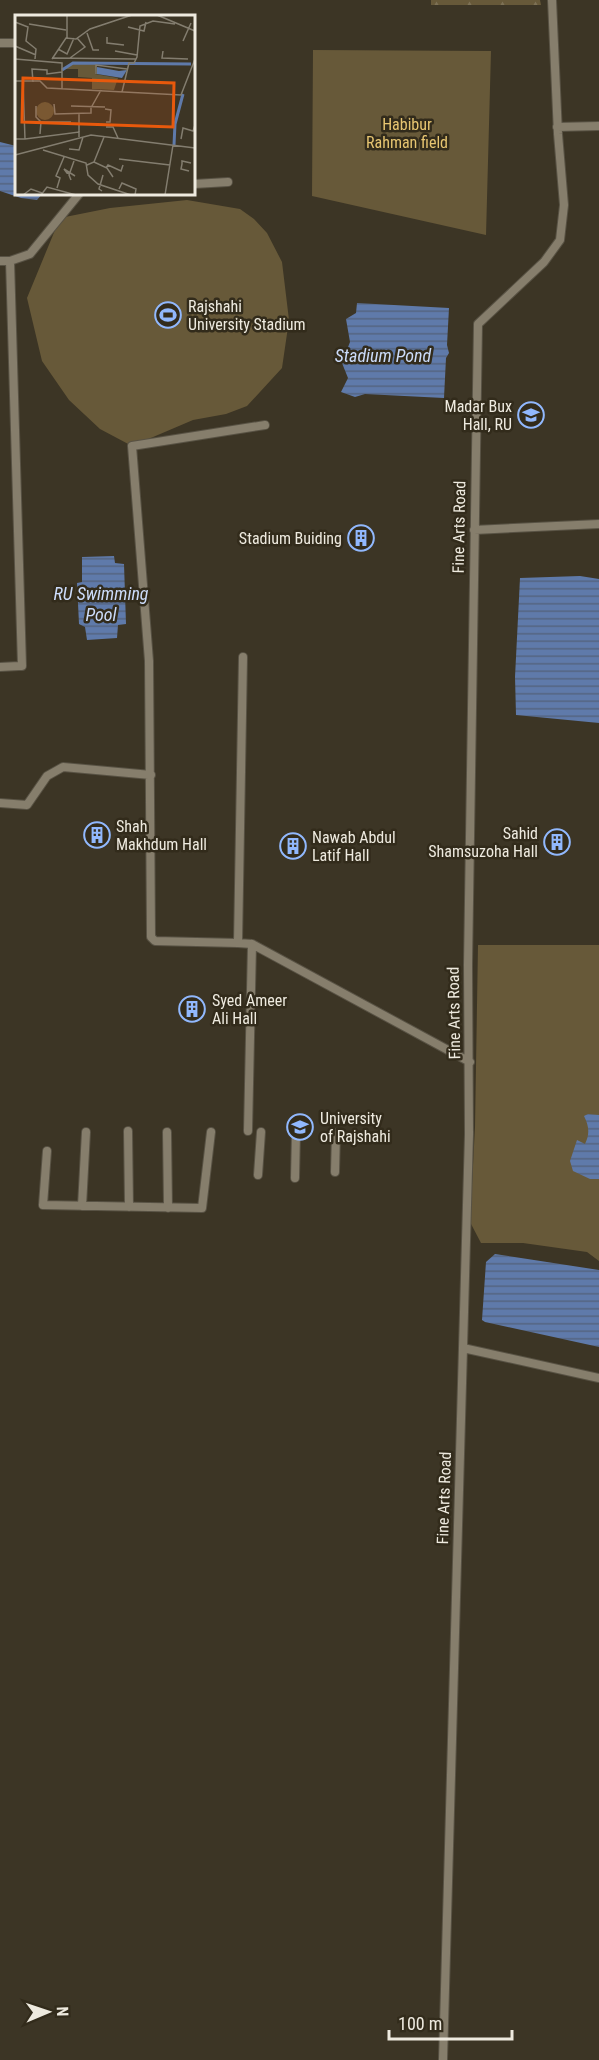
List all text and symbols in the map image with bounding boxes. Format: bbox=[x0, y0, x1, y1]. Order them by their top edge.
inset map bbox=[15, 15, 195, 195]
park label: Habibur Rahman field bbox=[366, 115, 448, 152]
place label: Rajshahi University Stadium bbox=[188, 297, 306, 334]
sports icon: Rajshahi University Stadium bbox=[153, 300, 183, 330]
water label: Stadium Pond bbox=[335, 345, 432, 366]
place label: Madar Bux Hall, RU bbox=[445, 397, 512, 434]
school or university icon: Madar Bux Hall, RU bbox=[516, 400, 546, 430]
street label: Fine Arts Road bbox=[449, 481, 469, 573]
building icon: Stadium Buiding bbox=[346, 523, 376, 553]
place label: Stadium Buiding bbox=[239, 529, 342, 548]
water label: RU Swimming Pool bbox=[54, 583, 149, 625]
place label: Shah Makhdum Hall bbox=[116, 817, 207, 854]
building icon: Shah Makhdum Hall bbox=[82, 820, 112, 850]
place label: Sahid Shamsuzoha Hall bbox=[428, 824, 538, 861]
building icon: Sahid Shamsuzoha Hall bbox=[542, 827, 572, 857]
place label: Nawab Abdul Latif Hall bbox=[312, 828, 396, 865]
building icon: Nawab Abdul Latif Hall bbox=[278, 831, 308, 861]
street label: Fine Arts Road bbox=[444, 967, 464, 1059]
place label: Syed Ameer Ali Hall bbox=[212, 991, 287, 1028]
building icon: Syed Ameer Ali Hall bbox=[177, 994, 207, 1024]
place label: University of Rajshahi bbox=[320, 1109, 391, 1146]
school or university icon: University of Rajshahi bbox=[285, 1112, 315, 1142]
street label: Fine Arts Road bbox=[433, 1451, 455, 1545]
north arrow bbox=[18, 1982, 78, 2042]
scale bar bbox=[389, 2003, 512, 2041]
text: N bbox=[53, 2006, 72, 2017]
text: 100 m bbox=[398, 2013, 442, 2034]

